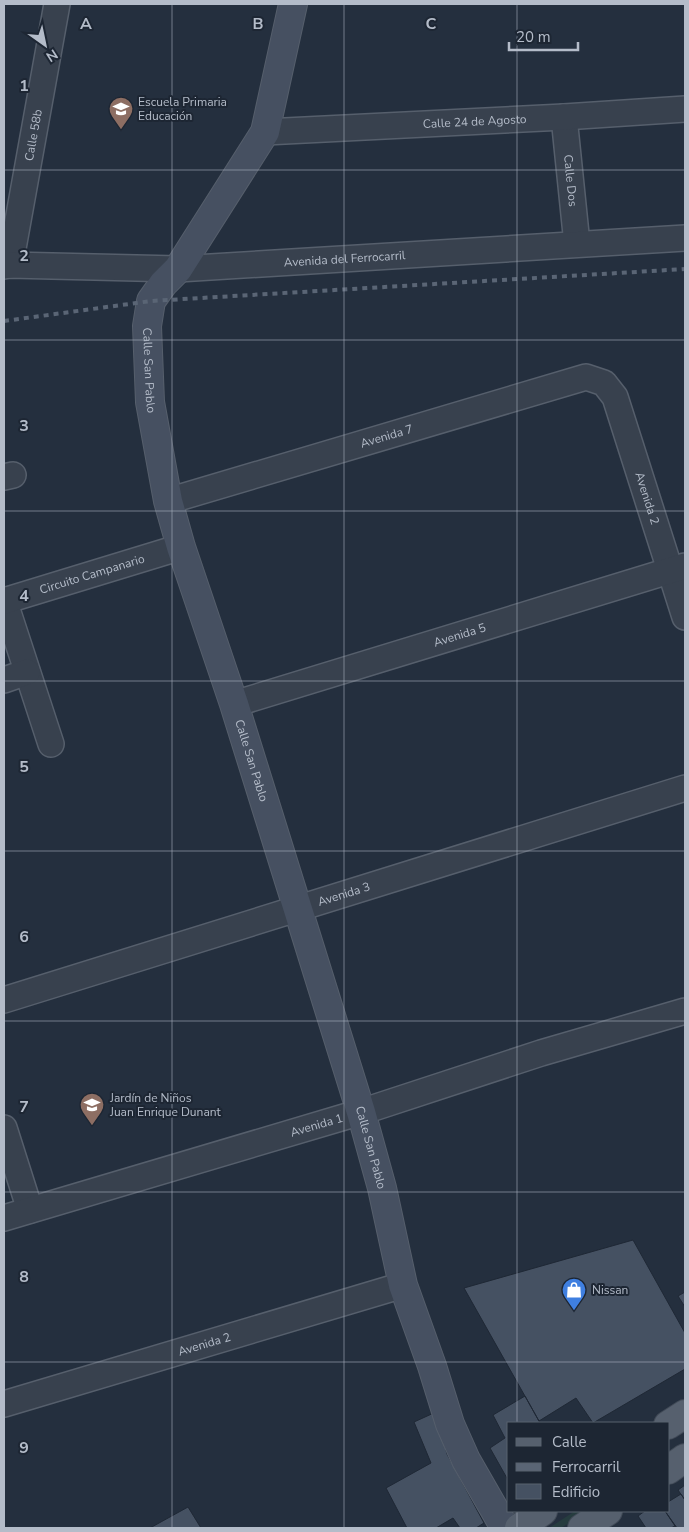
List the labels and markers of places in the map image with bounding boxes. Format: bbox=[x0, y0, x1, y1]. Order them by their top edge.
place label: Escuela Primaria Educación bbox=[138, 94, 227, 124]
school or university icon: Escuela Primaria Educación bbox=[108, 96, 134, 130]
place label: Jardín de Niños Juan Enrique Dunant bbox=[109, 1090, 222, 1120]
school or university icon: Jardín de Niños Juan Enrique Dunant bbox=[79, 1092, 105, 1126]
shop icon: Nissan bbox=[561, 1277, 587, 1311]
place label: Nissan bbox=[592, 1282, 628, 1298]

